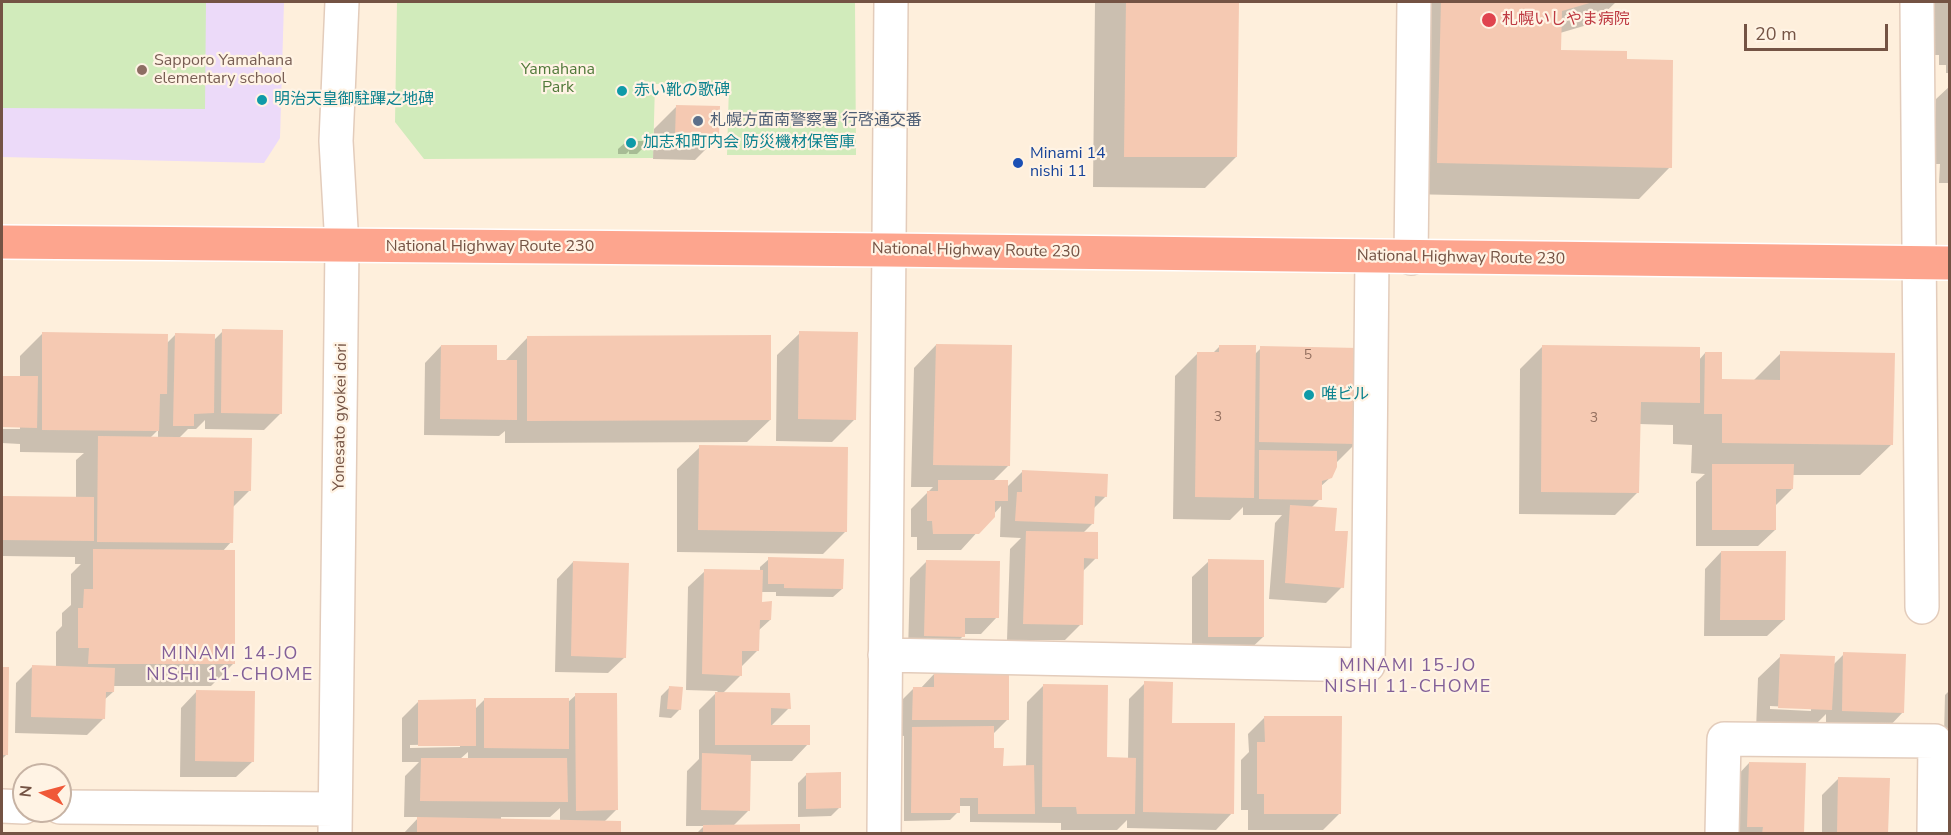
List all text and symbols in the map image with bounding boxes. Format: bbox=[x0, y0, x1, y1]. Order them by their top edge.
place label: 札幌いしやま病院 bbox=[1502, 10, 1630, 30]
marker: 札幌いしやま病院 bbox=[1480, 11, 1498, 29]
scale bar bbox=[1747, 12, 1891, 50]
text: 20 m bbox=[1755, 22, 1797, 46]
place label: Sapporo Yamahana elementary school bbox=[154, 51, 293, 89]
park label: Yamahana Park bbox=[521, 60, 595, 98]
marker: Sapporo Yamahana elementary school bbox=[135, 63, 149, 77]
place label: 赤い靴の歌碑 bbox=[634, 81, 730, 101]
marker: 赤い靴の歌碑 bbox=[615, 84, 629, 98]
place label: 明治天皇御駐蹕之地碑 bbox=[274, 90, 434, 110]
marker: 明治天皇御駐蹕之地碑 bbox=[255, 93, 269, 107]
place label: 札幌方面南警察署 行啓通交番 bbox=[710, 111, 922, 131]
marker: 札幌方面南警察署 行啓通交番 bbox=[691, 114, 705, 128]
place label: 加志和町内会 防災機材保管庫 bbox=[643, 133, 855, 153]
marker: 加志和町内会 防災機材保管庫 bbox=[624, 136, 638, 150]
place label: Minami 14 nishi 11 bbox=[1030, 144, 1106, 182]
marker: Minami 14 nishi 11 bbox=[1011, 156, 1025, 170]
street label: National Highway Route 230 bbox=[386, 237, 594, 257]
street label: National Highway Route 230 bbox=[872, 240, 1080, 262]
street label: National Highway Route 230 bbox=[1357, 247, 1565, 269]
street label: Yonesato gyokei dori bbox=[330, 343, 352, 491]
house number: 5 bbox=[1304, 348, 1312, 364]
place label: 唯ビル bbox=[1321, 385, 1369, 405]
marker: 唯ビル bbox=[1302, 388, 1316, 402]
house number: 3 bbox=[1214, 410, 1222, 426]
house number: 3 bbox=[1590, 411, 1598, 427]
district label: MINAMI 14-JO NISHI 11-CHOME bbox=[146, 644, 314, 686]
district label: MINAMI 15-JO NISHI 11-CHOME bbox=[1324, 656, 1492, 698]
north arrow bbox=[12, 763, 72, 823]
text: N bbox=[15, 784, 38, 798]

